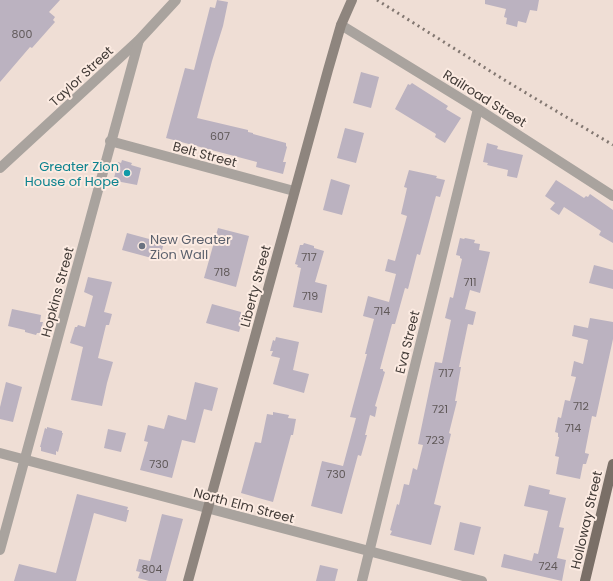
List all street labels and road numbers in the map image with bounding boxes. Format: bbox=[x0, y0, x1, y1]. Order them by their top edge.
street label: Taylor Street bbox=[45, 42, 118, 111]
street label: Railroad Street bbox=[439, 65, 530, 132]
street label: Belt Street bbox=[171, 137, 239, 172]
street label: Liberty Street bbox=[235, 243, 276, 329]
street label: Hopkins Street bbox=[36, 245, 79, 339]
street label: Eva Street bbox=[390, 308, 425, 376]
street label: Holloway Street bbox=[566, 469, 607, 571]
street label: North Elm Street bbox=[191, 483, 297, 528]

